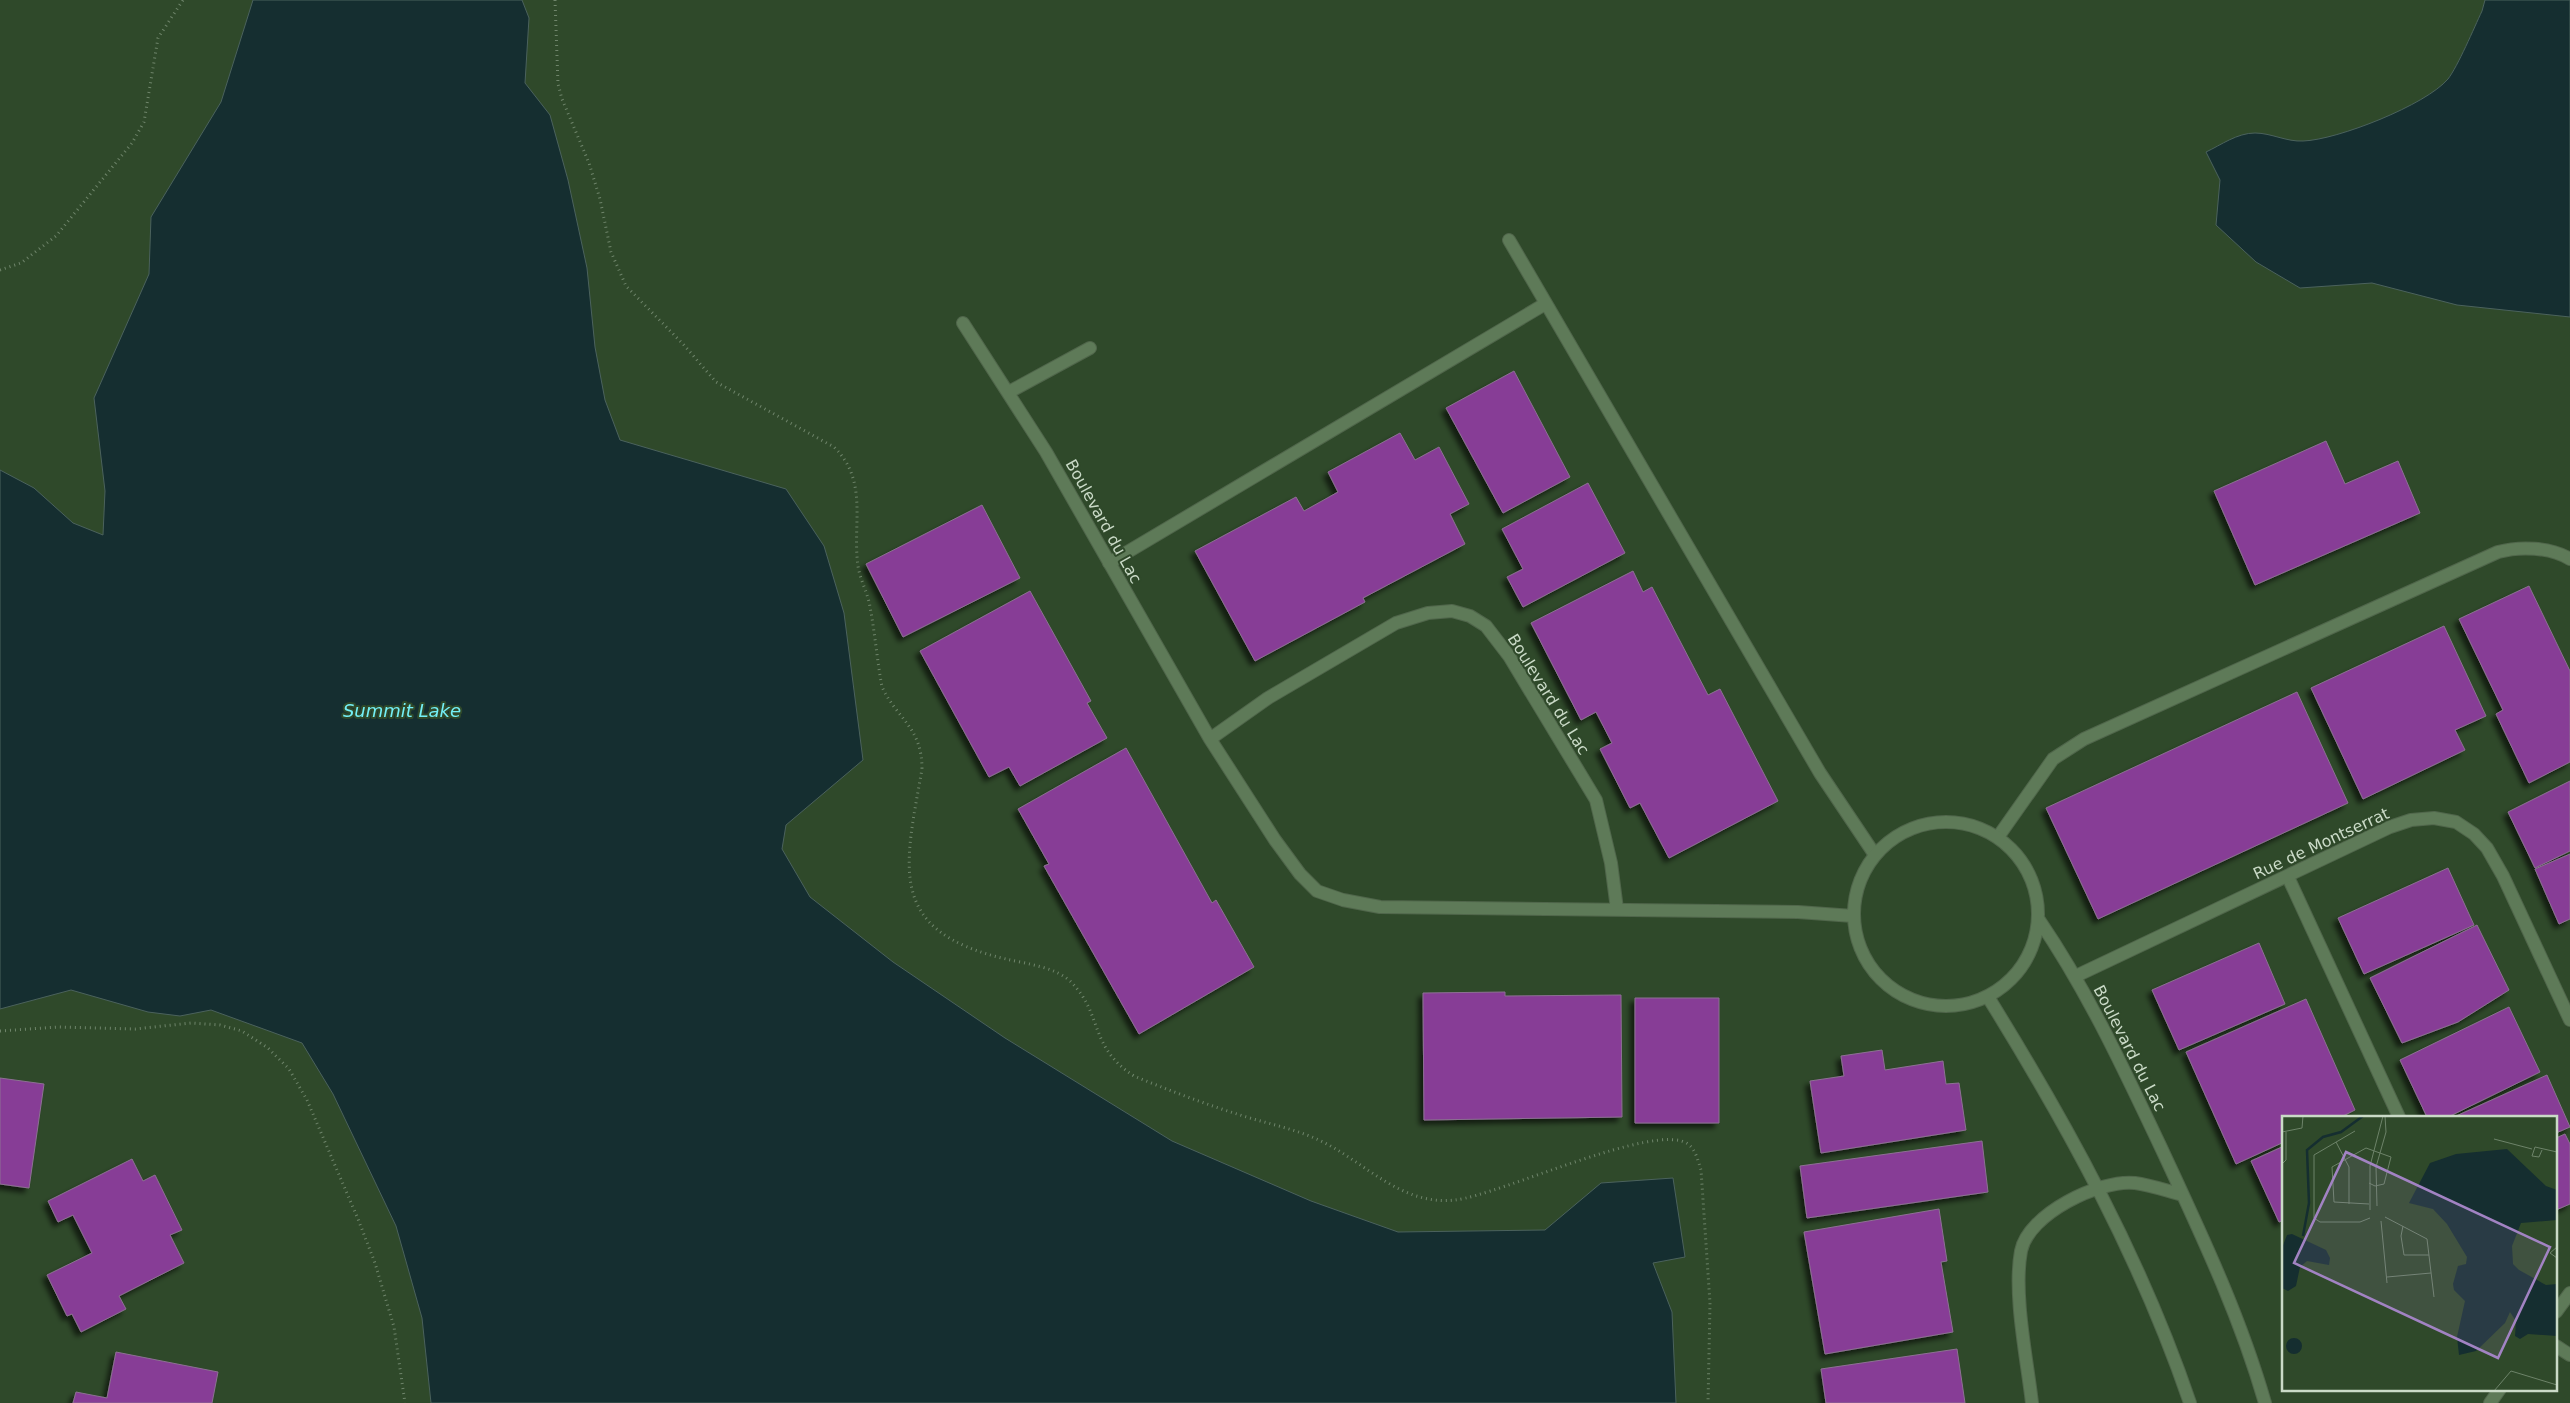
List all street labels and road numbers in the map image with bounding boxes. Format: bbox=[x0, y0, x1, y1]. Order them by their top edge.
street label: Boulevard du Lac bbox=[1062, 456, 1146, 587]
street label: Boulevard du Lac bbox=[1504, 630, 1593, 758]
street label: Rue de Montserrat bbox=[2250, 804, 2392, 883]
street label: Boulevard du Lac bbox=[2090, 982, 2170, 1114]

